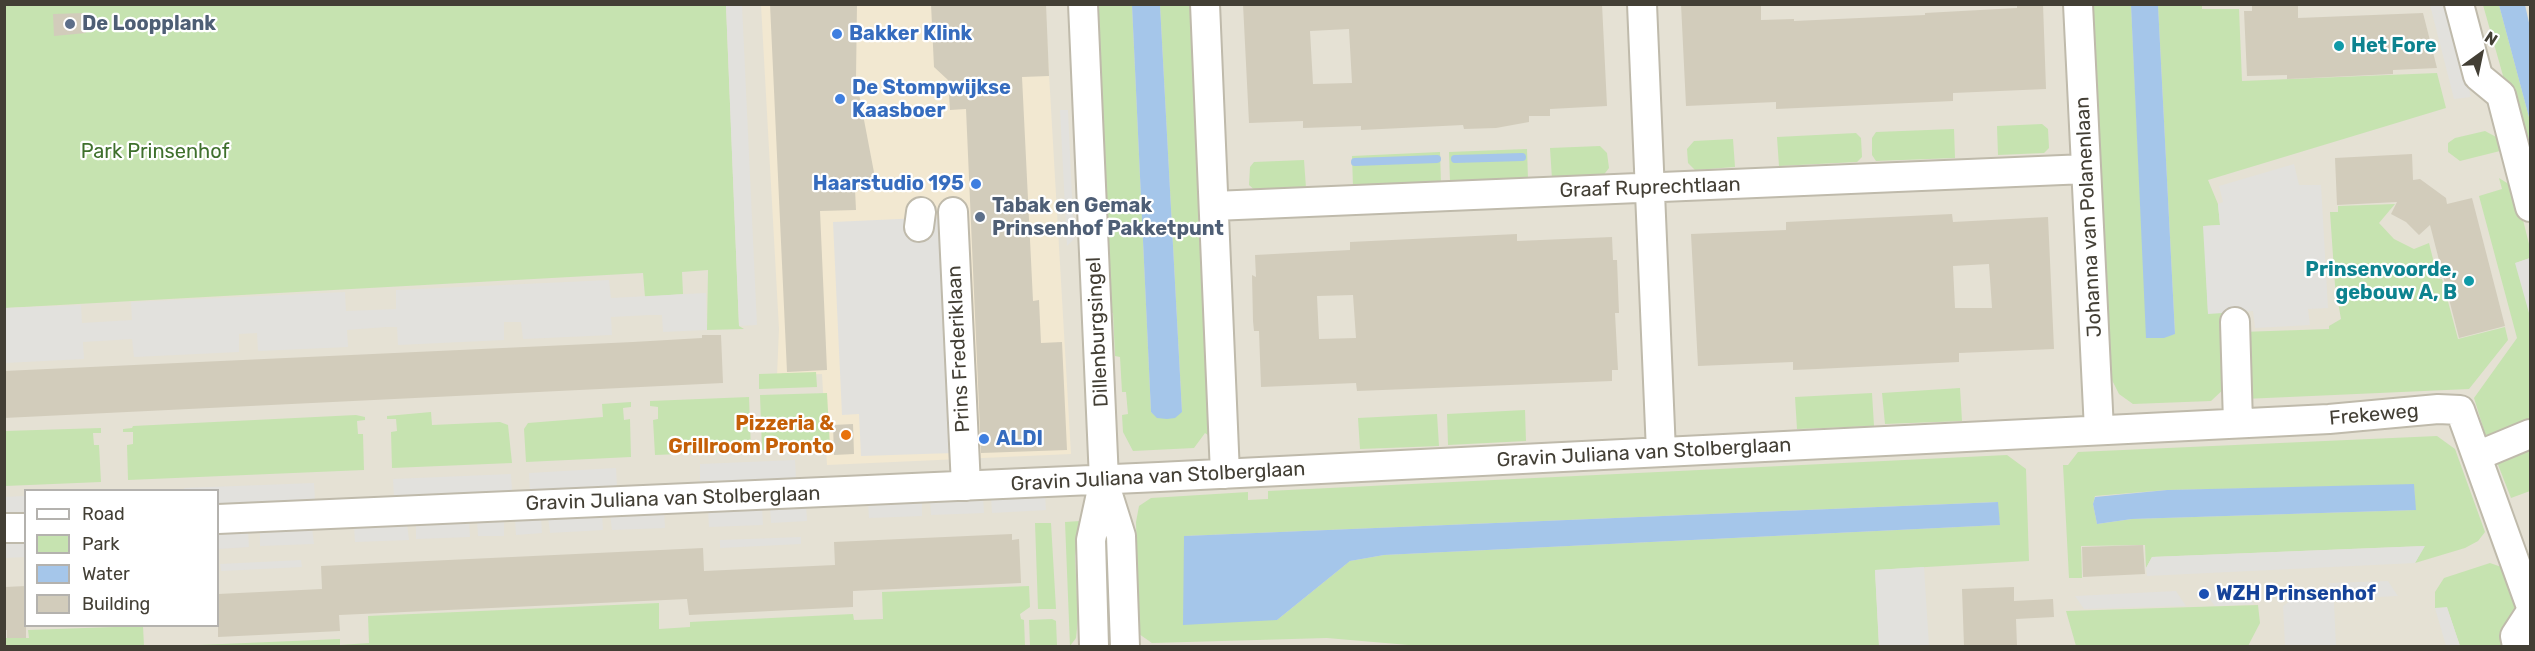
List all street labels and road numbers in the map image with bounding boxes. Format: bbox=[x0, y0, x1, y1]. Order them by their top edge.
street label: Johanna van Polanenlaan bbox=[2071, 96, 2107, 338]
street label: Graaf Ruprechtlaan bbox=[1559, 173, 1741, 203]
street label: Dillenburgsingel bbox=[1082, 256, 1114, 408]
street label: Prins Frederiklaan bbox=[943, 265, 975, 433]
street label: Frekeweg bbox=[2328, 399, 2420, 431]
street label: Gravin Juliana van Stolberglaan bbox=[1496, 433, 1792, 473]
street label: Gravin Juliana van Stolberglaan bbox=[1010, 457, 1306, 497]
street label: Gravin Juliana van Stolberglaan bbox=[525, 482, 821, 516]

